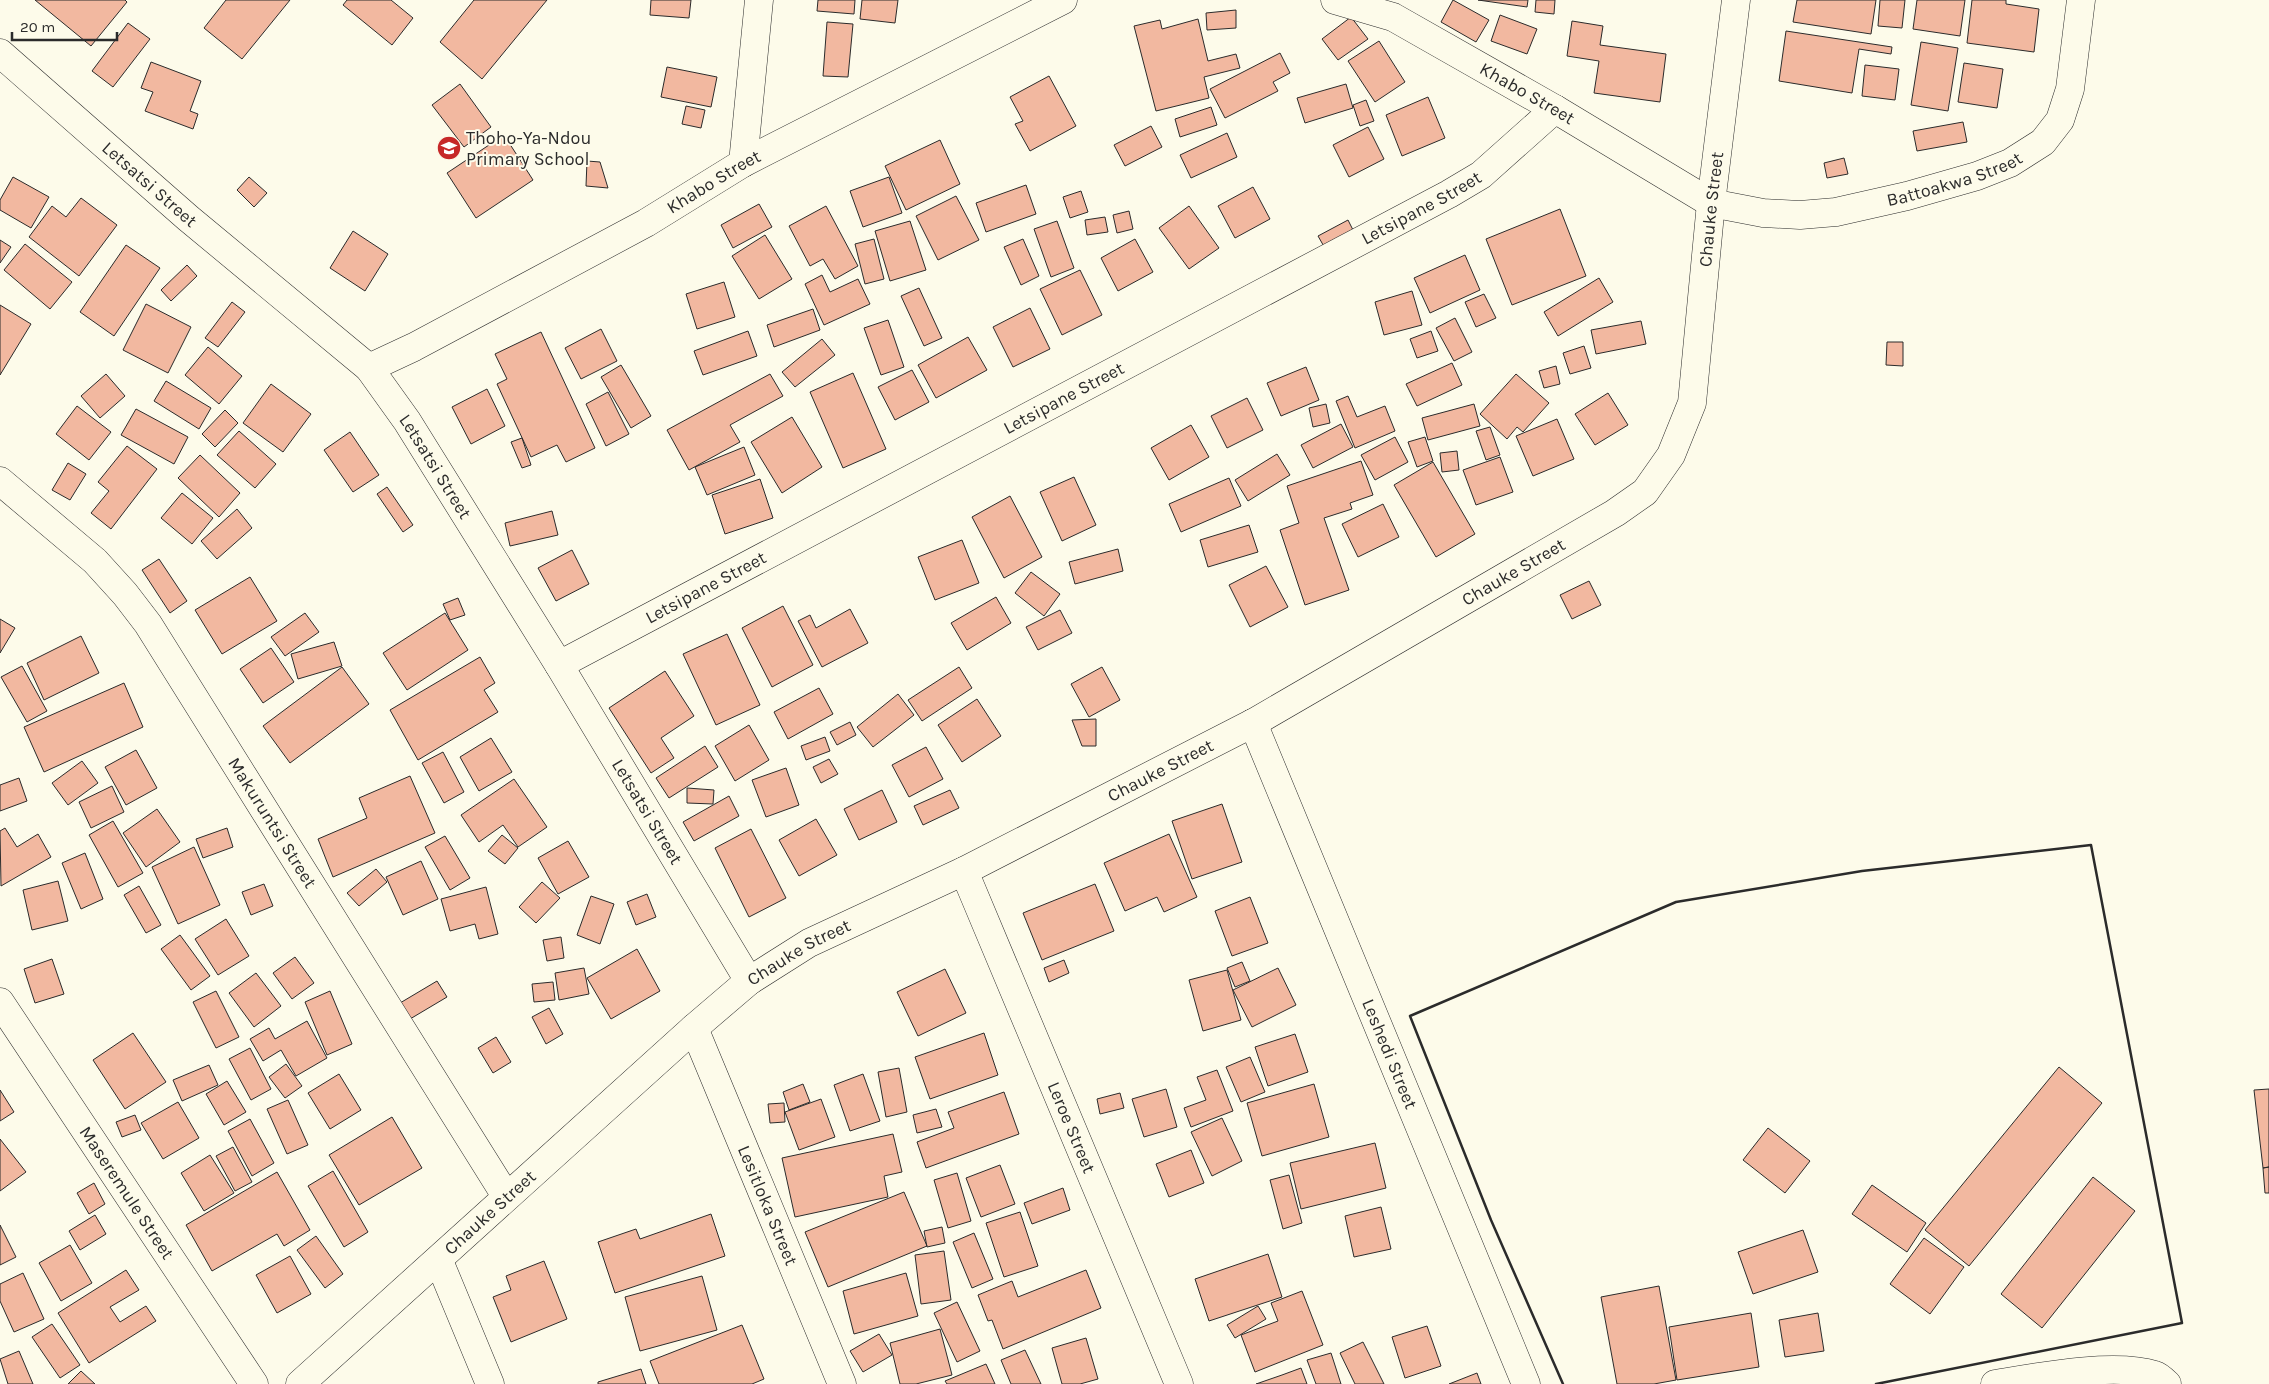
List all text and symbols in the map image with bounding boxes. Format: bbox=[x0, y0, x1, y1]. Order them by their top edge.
scale bar bbox=[12, 10, 118, 42]
text: 20 m bbox=[20, 18, 55, 36]
street label: Khabo Street bbox=[1476, 58, 1579, 130]
place label: Thoho-Ya-Ndou Primary School bbox=[466, 127, 591, 170]
school or university icon: Thoho-Ya-Ndou Primary School bbox=[436, 135, 462, 161]
street label: Letsatsi Street bbox=[98, 137, 202, 232]
street label: Khabo Street bbox=[663, 145, 764, 219]
street label: Battoakwa Street bbox=[1885, 147, 2027, 211]
street label: Chauke Street bbox=[1694, 150, 1728, 268]
street label: Letsipane Street bbox=[1357, 166, 1486, 249]
street label: Letsipane Street bbox=[999, 357, 1128, 439]
street label: Letsatsi Street bbox=[395, 410, 476, 523]
street label: Chauke Street bbox=[1458, 533, 1569, 611]
street label: Letsipane Street bbox=[642, 546, 770, 628]
street label: Chauke Street bbox=[1104, 734, 1217, 807]
street label: Makuruntsi Street bbox=[223, 753, 322, 892]
street label: Letsatsi Street bbox=[607, 755, 687, 869]
street label: Chauke Street bbox=[743, 914, 854, 990]
street label: Leshedi Street bbox=[1357, 996, 1422, 1112]
street label: Leroe Street bbox=[1043, 1078, 1100, 1177]
street label: Maseremule Street bbox=[75, 1122, 179, 1264]
street label: Lesitloka Street bbox=[733, 1142, 803, 1269]
street label: Chauke Street bbox=[440, 1165, 540, 1259]

